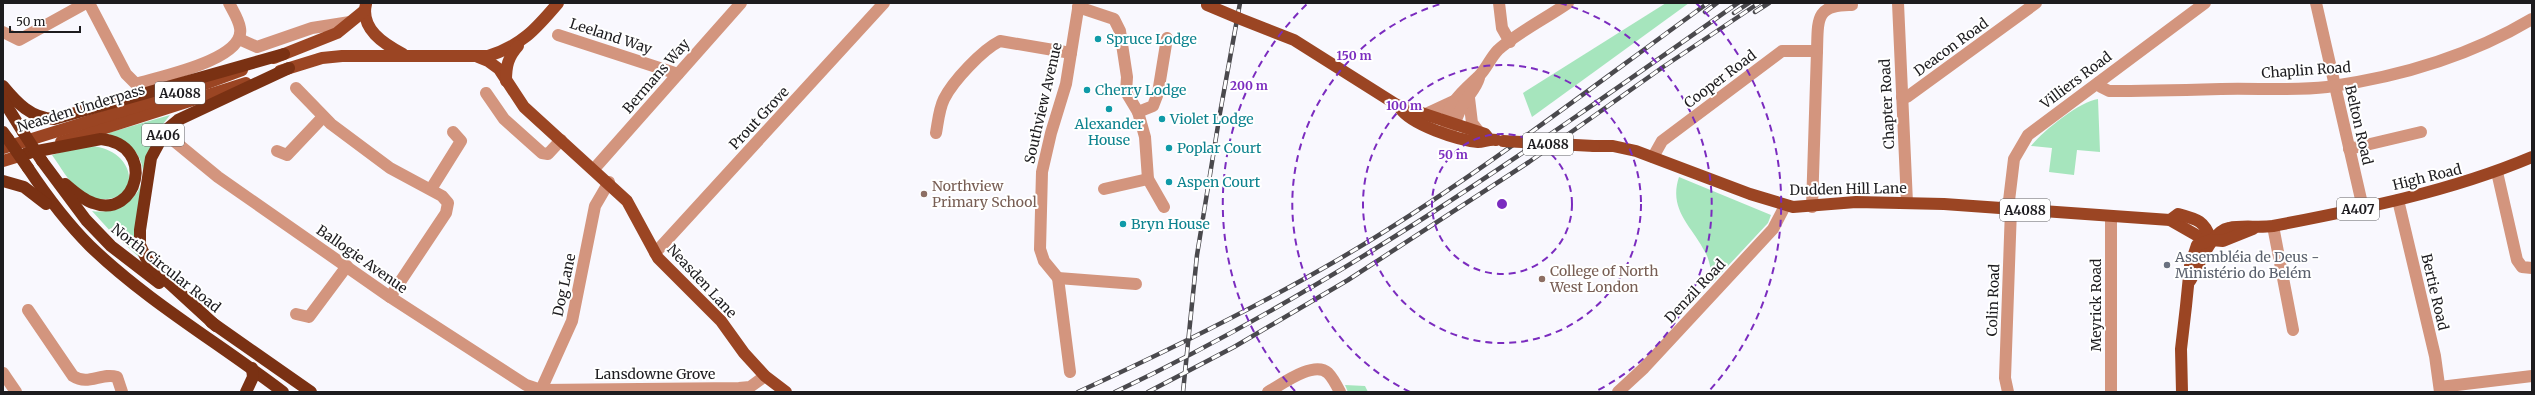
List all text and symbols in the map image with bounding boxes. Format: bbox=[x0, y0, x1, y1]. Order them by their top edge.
scale bar bbox=[10, 8, 80, 34]
text: 50 m bbox=[16, 14, 45, 29]
street label: Leeland Way bbox=[568, 14, 655, 58]
street label: Deacon Road bbox=[1910, 14, 1992, 80]
place label: Spruce Lodge bbox=[1106, 30, 1197, 48]
street label: Bermans Way bbox=[619, 34, 694, 117]
marker: Spruce Lodge bbox=[1093, 34, 1103, 44]
street label: Southview Avenue bbox=[1020, 41, 1066, 165]
street label: Cooper Road bbox=[1680, 46, 1760, 112]
street label: Villiers Road bbox=[2036, 47, 2116, 113]
text: 150 m bbox=[1337, 48, 1372, 63]
street label: Chapter Road bbox=[1876, 58, 1898, 150]
street label: Chaplin Road bbox=[2261, 58, 2352, 82]
text: 200 m bbox=[1230, 78, 1268, 93]
street label: Neasden Underpass bbox=[15, 80, 147, 136]
place label: Cherry Lodge bbox=[1095, 81, 1186, 99]
road number: A4088 bbox=[155, 82, 205, 104]
street label: Prout Grove bbox=[725, 83, 793, 153]
street label: Belton Road bbox=[2341, 83, 2377, 167]
marker: Cherry Lodge bbox=[1082, 85, 1092, 95]
text: 100 m bbox=[1386, 98, 1422, 113]
marker: Alexander House bbox=[1104, 104, 1114, 114]
place label: Violet Lodge bbox=[1169, 110, 1254, 128]
marker: Violet Lodge bbox=[1157, 114, 1167, 124]
place label: Alexander House bbox=[1073, 115, 1144, 149]
road number: A406 bbox=[142, 124, 184, 146]
road number: A4088 bbox=[1523, 133, 1573, 155]
place label: Poplar Court bbox=[1177, 139, 1262, 157]
marker: Poplar Court bbox=[1164, 143, 1174, 153]
text: 50 m bbox=[1438, 147, 1468, 162]
street label: High Road bbox=[2391, 160, 2464, 194]
place label: Aspen Court bbox=[1176, 173, 1261, 191]
place label: Northview Primary School bbox=[932, 177, 1037, 211]
marker: Aspen Court bbox=[1164, 177, 1174, 187]
street label: Dudden Hill Lane bbox=[1789, 179, 1907, 199]
marker: Northview Primary School bbox=[919, 189, 929, 199]
centre of rings bbox=[1495, 197, 1509, 211]
road number: A407 bbox=[2337, 198, 2379, 220]
road number: A4088 bbox=[2000, 199, 2050, 221]
place label: Bryn House bbox=[1131, 215, 1210, 233]
marker: Bryn House bbox=[1118, 219, 1128, 229]
street label: North Circular Road bbox=[108, 220, 225, 317]
street label: Ballogie Avenue bbox=[313, 221, 411, 297]
street label: Neasden Lane bbox=[663, 240, 741, 322]
place label: Assembléia de Deus - Ministério do Belém bbox=[2174, 248, 2319, 282]
street label: Dog Lane bbox=[549, 252, 579, 318]
street label: Bertie Road bbox=[2417, 252, 2453, 333]
street label: Denzil Road bbox=[1661, 255, 1730, 327]
street label: Meyrick Road bbox=[2087, 258, 2105, 352]
marker: Assembléia de Deus - Ministério do Belém bbox=[2162, 260, 2172, 270]
place label: College of North West London bbox=[1549, 262, 1659, 296]
street label: Colin Road bbox=[1983, 263, 2003, 337]
marker: College of North West London bbox=[1537, 274, 1547, 284]
street label: Lansdowne Grove bbox=[595, 365, 715, 383]

